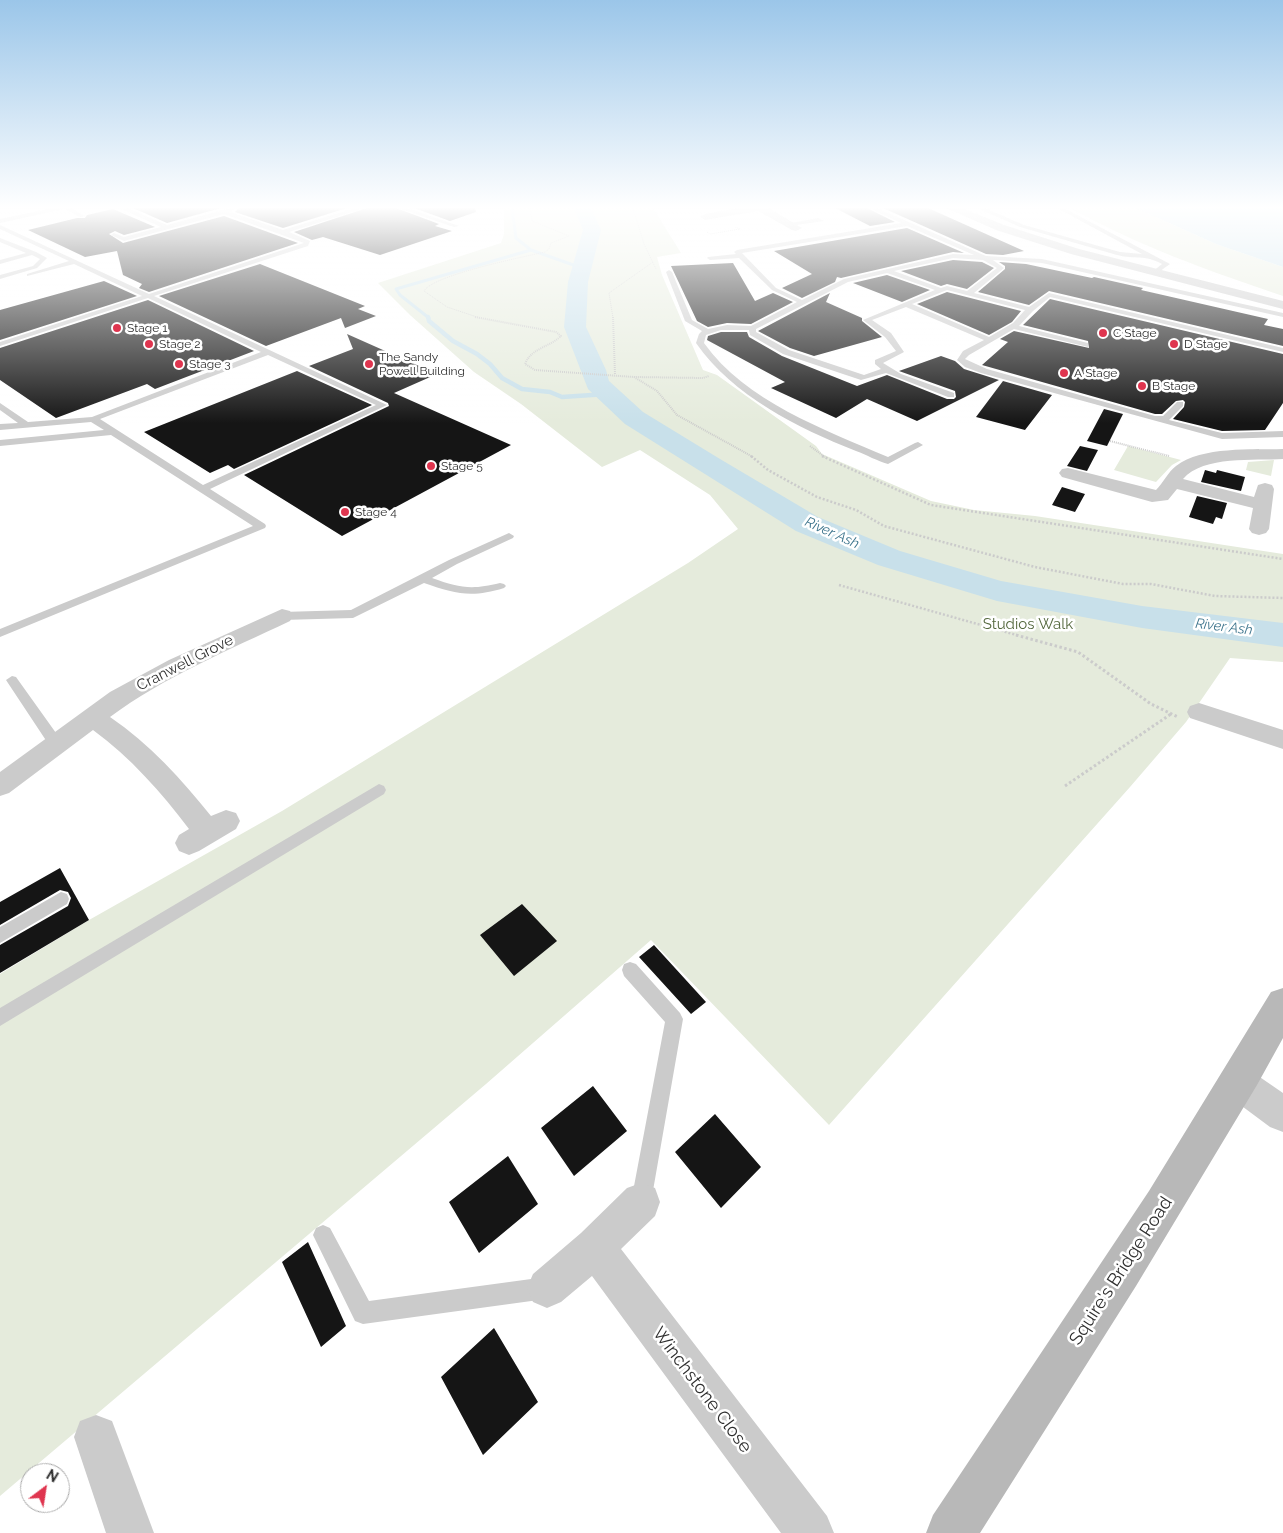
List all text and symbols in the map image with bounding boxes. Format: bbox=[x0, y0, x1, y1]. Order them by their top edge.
place label: Stage 1 bbox=[127, 321, 167, 335]
marker: Stage 1 bbox=[111, 322, 123, 334]
place label: C Stage bbox=[1113, 326, 1156, 340]
marker: C Stage bbox=[1097, 327, 1109, 339]
place label: Stage 2 bbox=[159, 337, 201, 351]
place label: D Stage bbox=[1184, 337, 1228, 351]
marker: Stage 2 bbox=[143, 338, 155, 350]
marker: D Stage bbox=[1168, 338, 1180, 350]
place label: The Sandy Powell Building bbox=[379, 350, 465, 378]
place label: Stage 3 bbox=[189, 357, 231, 371]
marker: Stage 3 bbox=[173, 358, 185, 370]
marker: The Sandy Powell Building bbox=[363, 358, 375, 370]
place label: A Stage bbox=[1074, 366, 1117, 380]
marker: A Stage bbox=[1058, 367, 1070, 379]
place label: B Stage bbox=[1152, 379, 1195, 393]
marker: B Stage bbox=[1136, 380, 1148, 392]
place label: Stage 5 bbox=[441, 459, 483, 473]
marker: Stage 5 bbox=[425, 460, 437, 472]
place label: Stage 4 bbox=[355, 505, 397, 519]
marker: Stage 4 bbox=[339, 506, 351, 518]
water label: River Ash bbox=[802, 514, 862, 552]
park label: Studios Walk bbox=[983, 615, 1073, 633]
water label: River Ash bbox=[1194, 615, 1254, 639]
street label: Cranwell Grove bbox=[134, 631, 236, 695]
street label: Squire's Bridge Road bbox=[1065, 1193, 1177, 1349]
street label: Winchstone Close bbox=[648, 1323, 756, 1457]
north arrow bbox=[20, 1463, 70, 1513]
text: N bbox=[44, 1466, 61, 1486]

